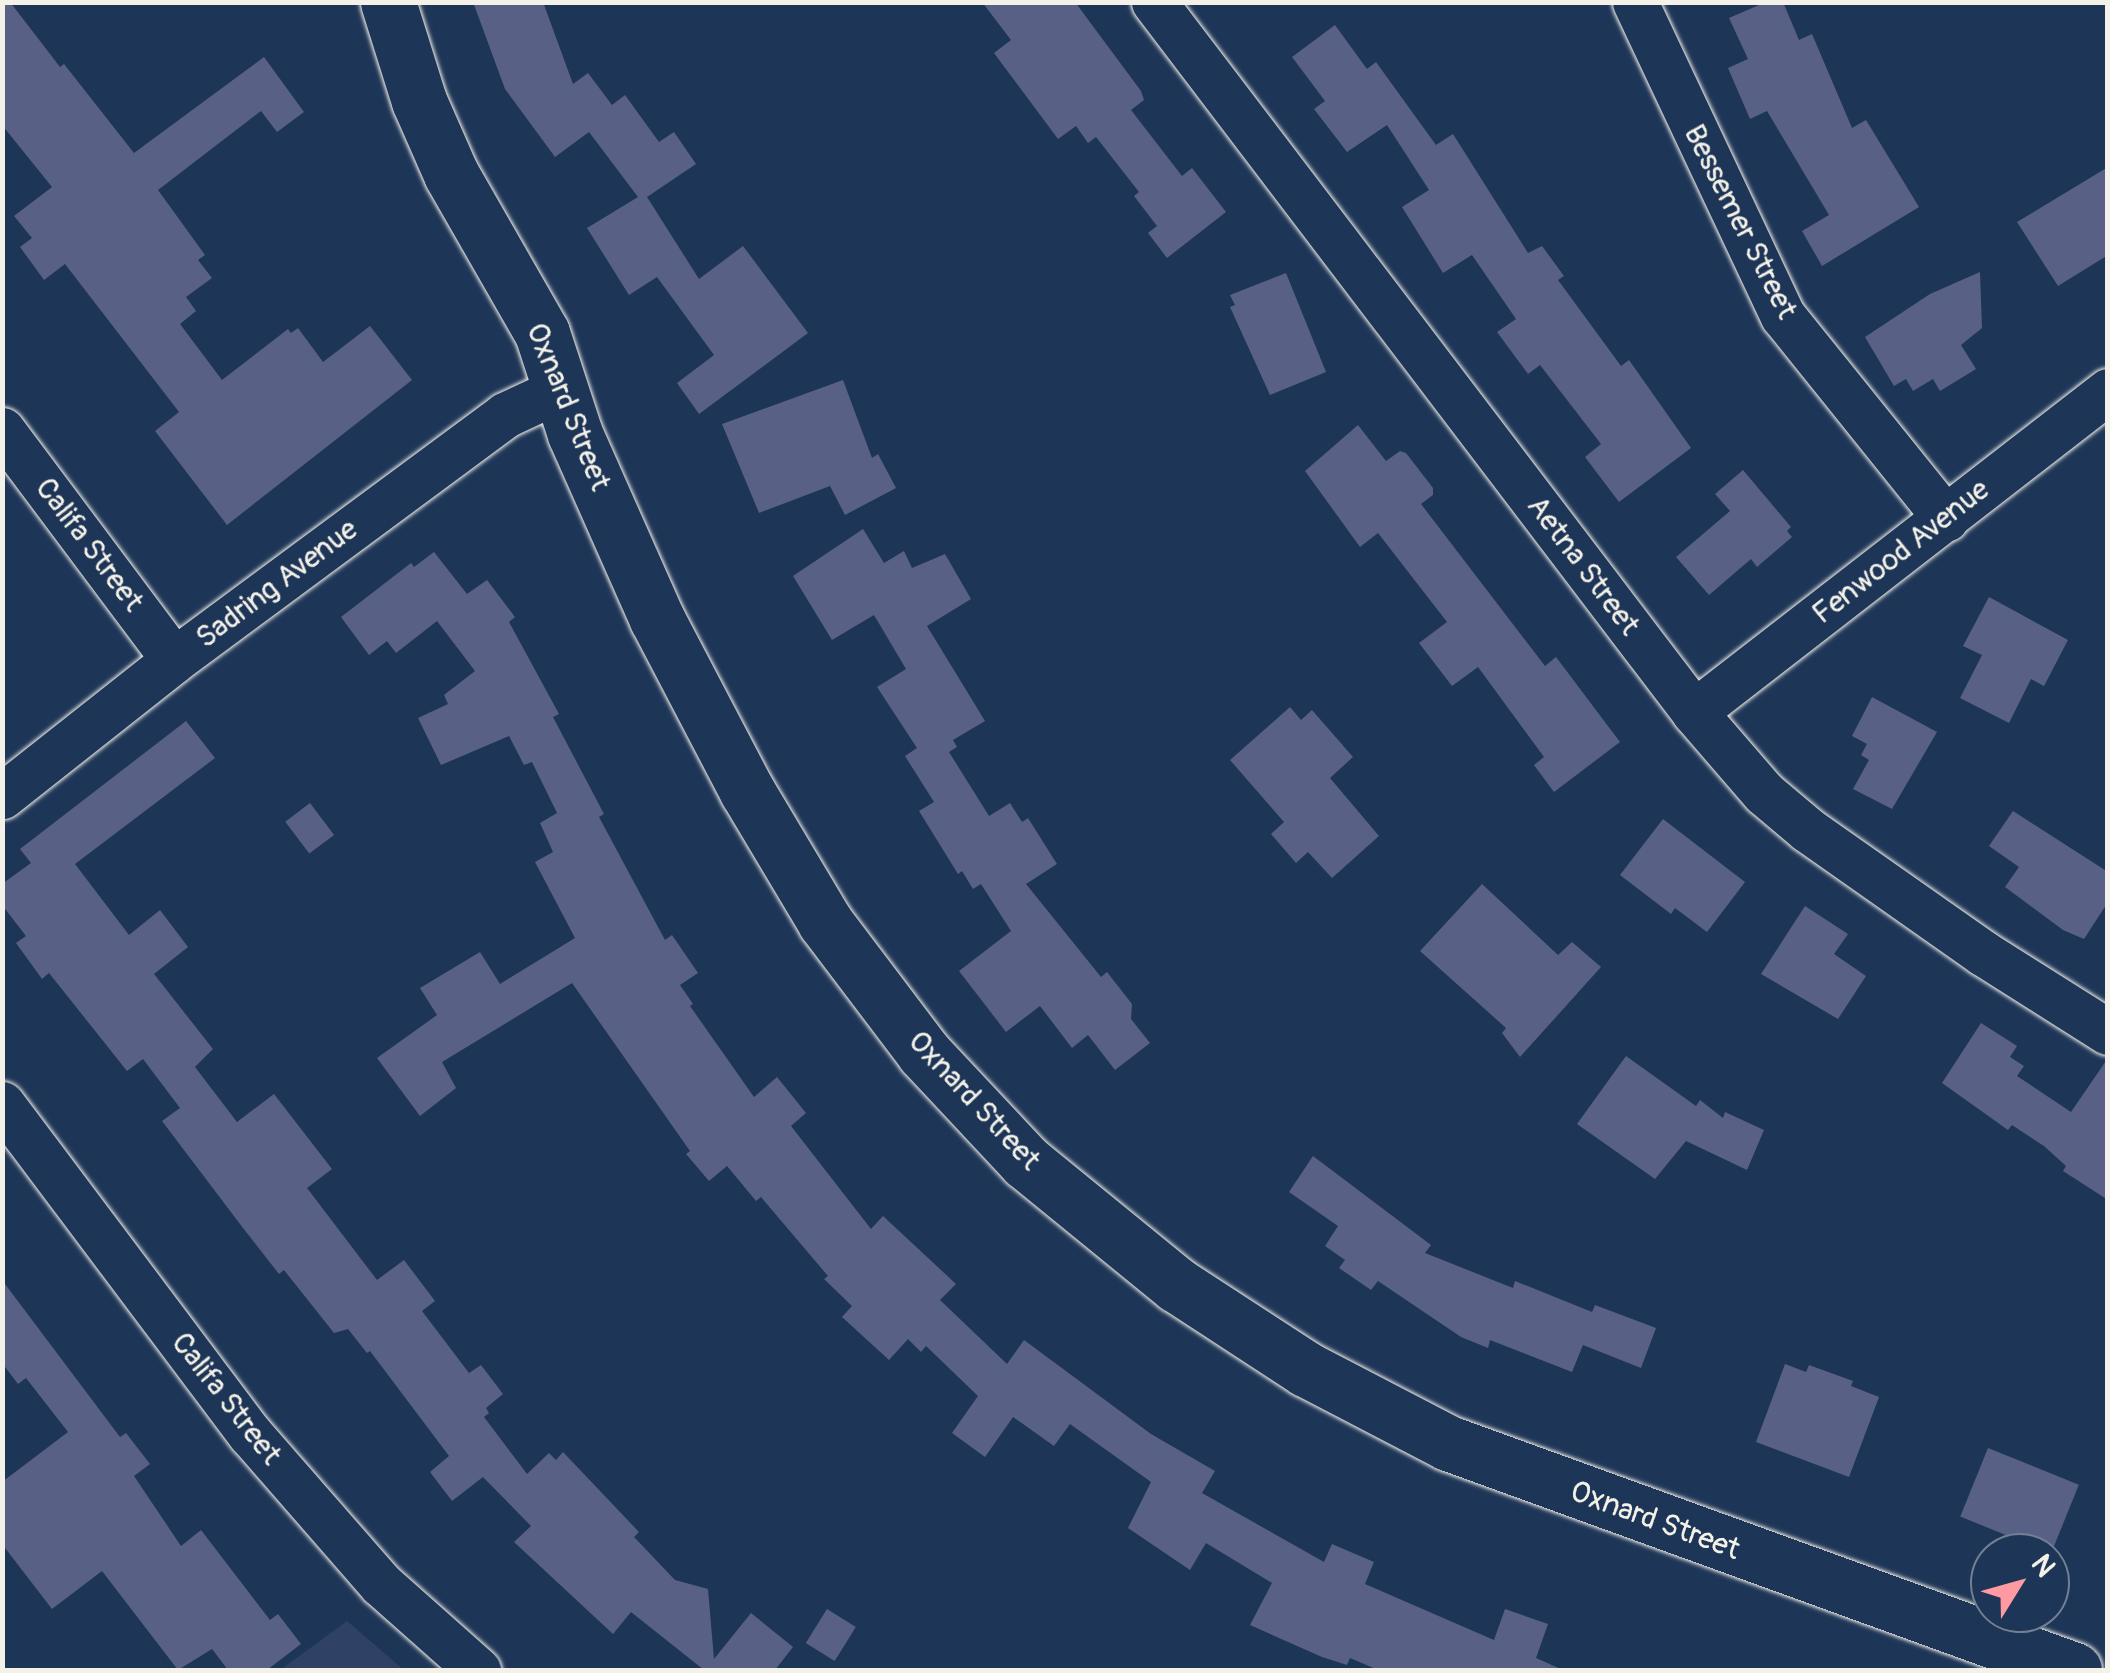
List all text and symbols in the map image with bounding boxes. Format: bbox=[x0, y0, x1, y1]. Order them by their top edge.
street label: Bessemer Street bbox=[1676, 119, 1804, 325]
street label: Oxnard Street bbox=[518, 318, 618, 496]
street label: Califa Street bbox=[27, 471, 151, 619]
street label: Fenwood Avenue bbox=[1805, 472, 1997, 632]
street label: Aetna Street bbox=[1519, 489, 1647, 643]
street label: Sadring Avenue bbox=[189, 512, 365, 656]
street label: Oxnard Street bbox=[900, 1024, 1048, 1178]
street label: Califa Street bbox=[163, 1326, 289, 1472]
street label: Oxnard Street bbox=[1565, 1474, 1745, 1568]
north arrow bbox=[1970, 1533, 2070, 1633]
text: N bbox=[2023, 1548, 2062, 1584]

